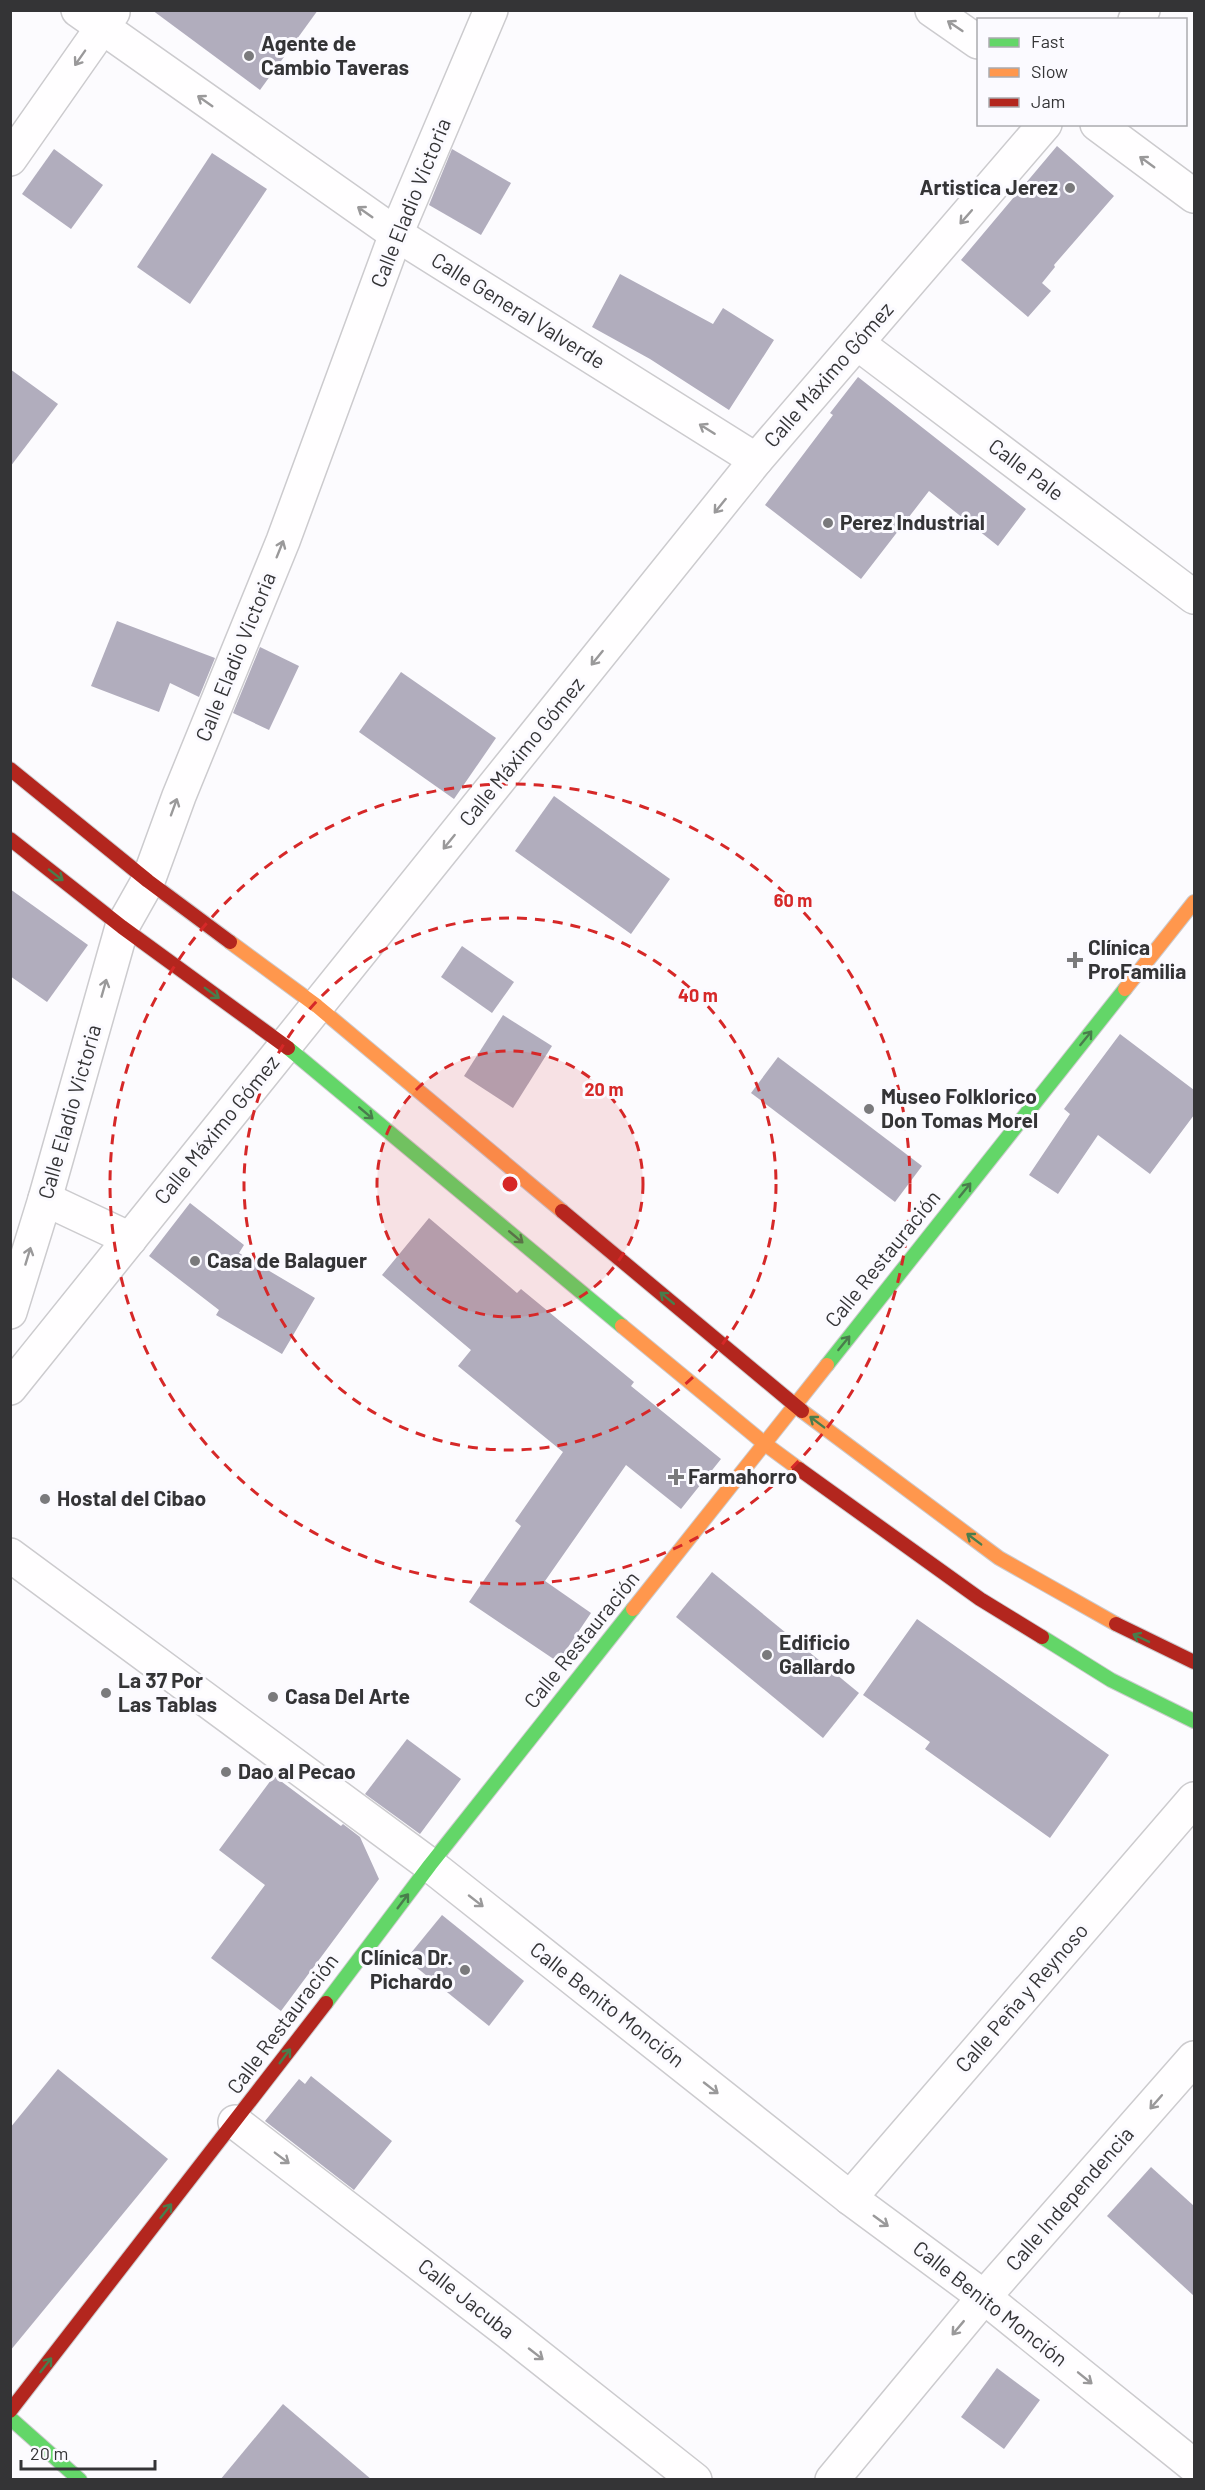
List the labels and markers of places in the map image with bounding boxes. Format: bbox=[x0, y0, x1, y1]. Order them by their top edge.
place label: Agente de Cambio Taveras bbox=[261, 30, 409, 79]
marker: Agente de Cambio Taveras bbox=[242, 49, 256, 63]
place label: Artistica Jerez bbox=[919, 174, 1058, 199]
marker: Artistica Jerez bbox=[1063, 181, 1077, 195]
place label: Perez Industrial bbox=[840, 509, 985, 534]
marker: Perez Industrial bbox=[821, 516, 835, 530]
place label: Clínica ProFamilia bbox=[1088, 934, 1186, 983]
marker: Clínica ProFamilia bbox=[1066, 951, 1084, 969]
place label: Museo Folklorico Don Tomas Morel bbox=[881, 1083, 1038, 1132]
marker: Museo Folklorico Don Tomas Morel bbox=[862, 1102, 876, 1116]
centre of rings bbox=[500, 1174, 520, 1194]
place label: Casa de Balaguer bbox=[207, 1247, 367, 1272]
marker: Casa de Balaguer bbox=[188, 1254, 202, 1268]
place label: Farmahorro bbox=[688, 1463, 797, 1488]
marker: Farmahorro bbox=[669, 1470, 683, 1484]
place label: Hostal del Cibao bbox=[57, 1485, 206, 1510]
marker: Hostal del Cibao bbox=[38, 1492, 52, 1506]
place label: Edificio Gallardo bbox=[779, 1629, 856, 1678]
marker: Edificio Gallardo bbox=[760, 1648, 774, 1662]
place label: La 37 Por Las Tablas bbox=[118, 1667, 217, 1716]
place label: Casa Del Arte bbox=[285, 1683, 410, 1708]
marker: La 37 Por Las Tablas bbox=[99, 1686, 113, 1700]
marker: Casa Del Arte bbox=[266, 1690, 280, 1704]
place label: Dao al Pecao bbox=[238, 1758, 356, 1783]
marker: Dao al Pecao bbox=[219, 1765, 233, 1779]
place label: Clínica Dr. Pichardo bbox=[361, 1944, 453, 1993]
marker: Clínica Dr. Pichardo bbox=[458, 1963, 472, 1977]

